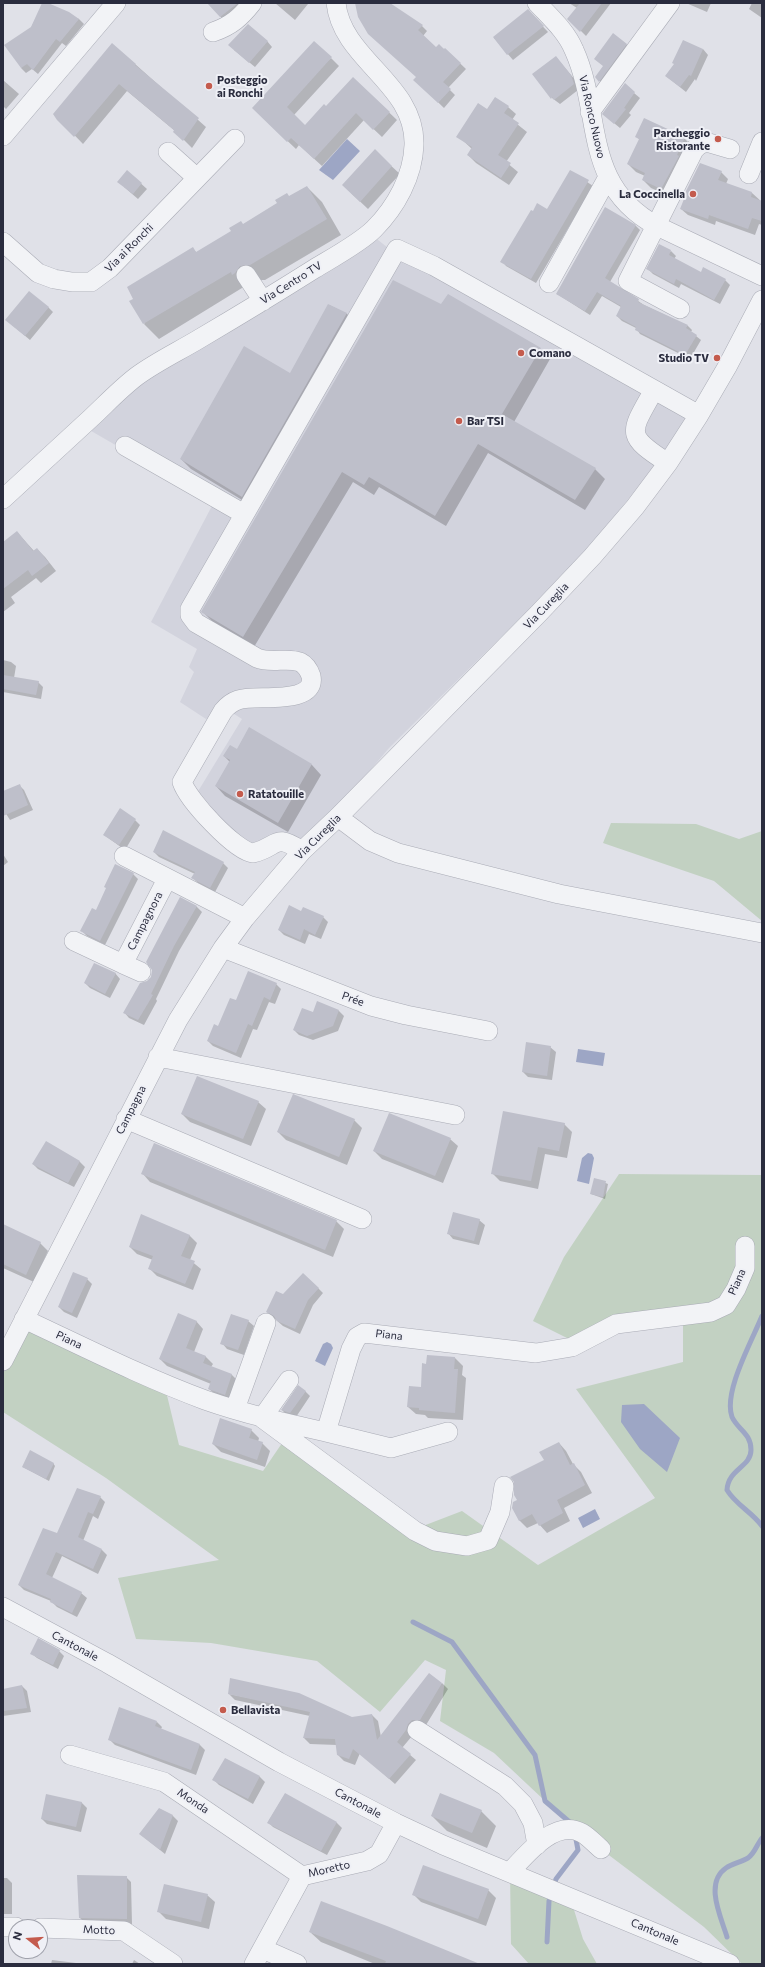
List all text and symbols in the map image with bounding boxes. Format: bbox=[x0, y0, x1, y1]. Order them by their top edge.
place label: Posteggio ai Ronchi bbox=[217, 73, 268, 99]
street label: Via Ronco Nuovo bbox=[576, 74, 608, 160]
marker: Posteggio ai Ronchi bbox=[204, 81, 214, 91]
place label: Parcheggio Ristorante bbox=[653, 126, 710, 152]
marker: Parcheggio Ristorante bbox=[713, 134, 723, 144]
place label: La Coccinella bbox=[619, 187, 685, 201]
marker: La Coccinella bbox=[688, 189, 698, 199]
street label: Via ai Ronchi bbox=[102, 221, 156, 275]
street label: Via Centro TV bbox=[258, 259, 324, 307]
place label: Comano bbox=[529, 346, 571, 360]
marker: Comano bbox=[516, 348, 526, 358]
place label: Studio TV bbox=[658, 351, 709, 365]
marker: Studio TV bbox=[712, 353, 722, 363]
place label: Bar TSI bbox=[467, 414, 504, 428]
marker: Bar TSI bbox=[454, 416, 464, 426]
street label: Via Cureglia bbox=[521, 580, 571, 632]
place label: Ratatouille bbox=[248, 787, 304, 801]
marker: Ratatouille bbox=[235, 789, 245, 799]
street label: Via Cureglia bbox=[292, 811, 344, 863]
street label: Campagnora bbox=[125, 889, 165, 953]
street label: Prée bbox=[340, 989, 366, 1009]
street label: Campagna bbox=[113, 1083, 149, 1137]
street label: Piana bbox=[725, 1267, 749, 1297]
street label: Piana bbox=[375, 1327, 403, 1343]
street label: Piana bbox=[54, 1328, 84, 1352]
street label: Cantonale bbox=[49, 1628, 101, 1664]
place label: Bellavista bbox=[231, 1703, 280, 1717]
marker: Bellavista bbox=[218, 1705, 228, 1715]
street label: Cantonale bbox=[332, 1785, 384, 1821]
street label: Monda bbox=[175, 1786, 211, 1816]
street label: Moretto bbox=[307, 1858, 351, 1880]
street label: Cantonale bbox=[629, 1916, 681, 1948]
north arrow bbox=[8, 1919, 48, 1959]
street label: Motto bbox=[83, 1923, 115, 1937]
text: N bbox=[10, 1930, 24, 1941]

